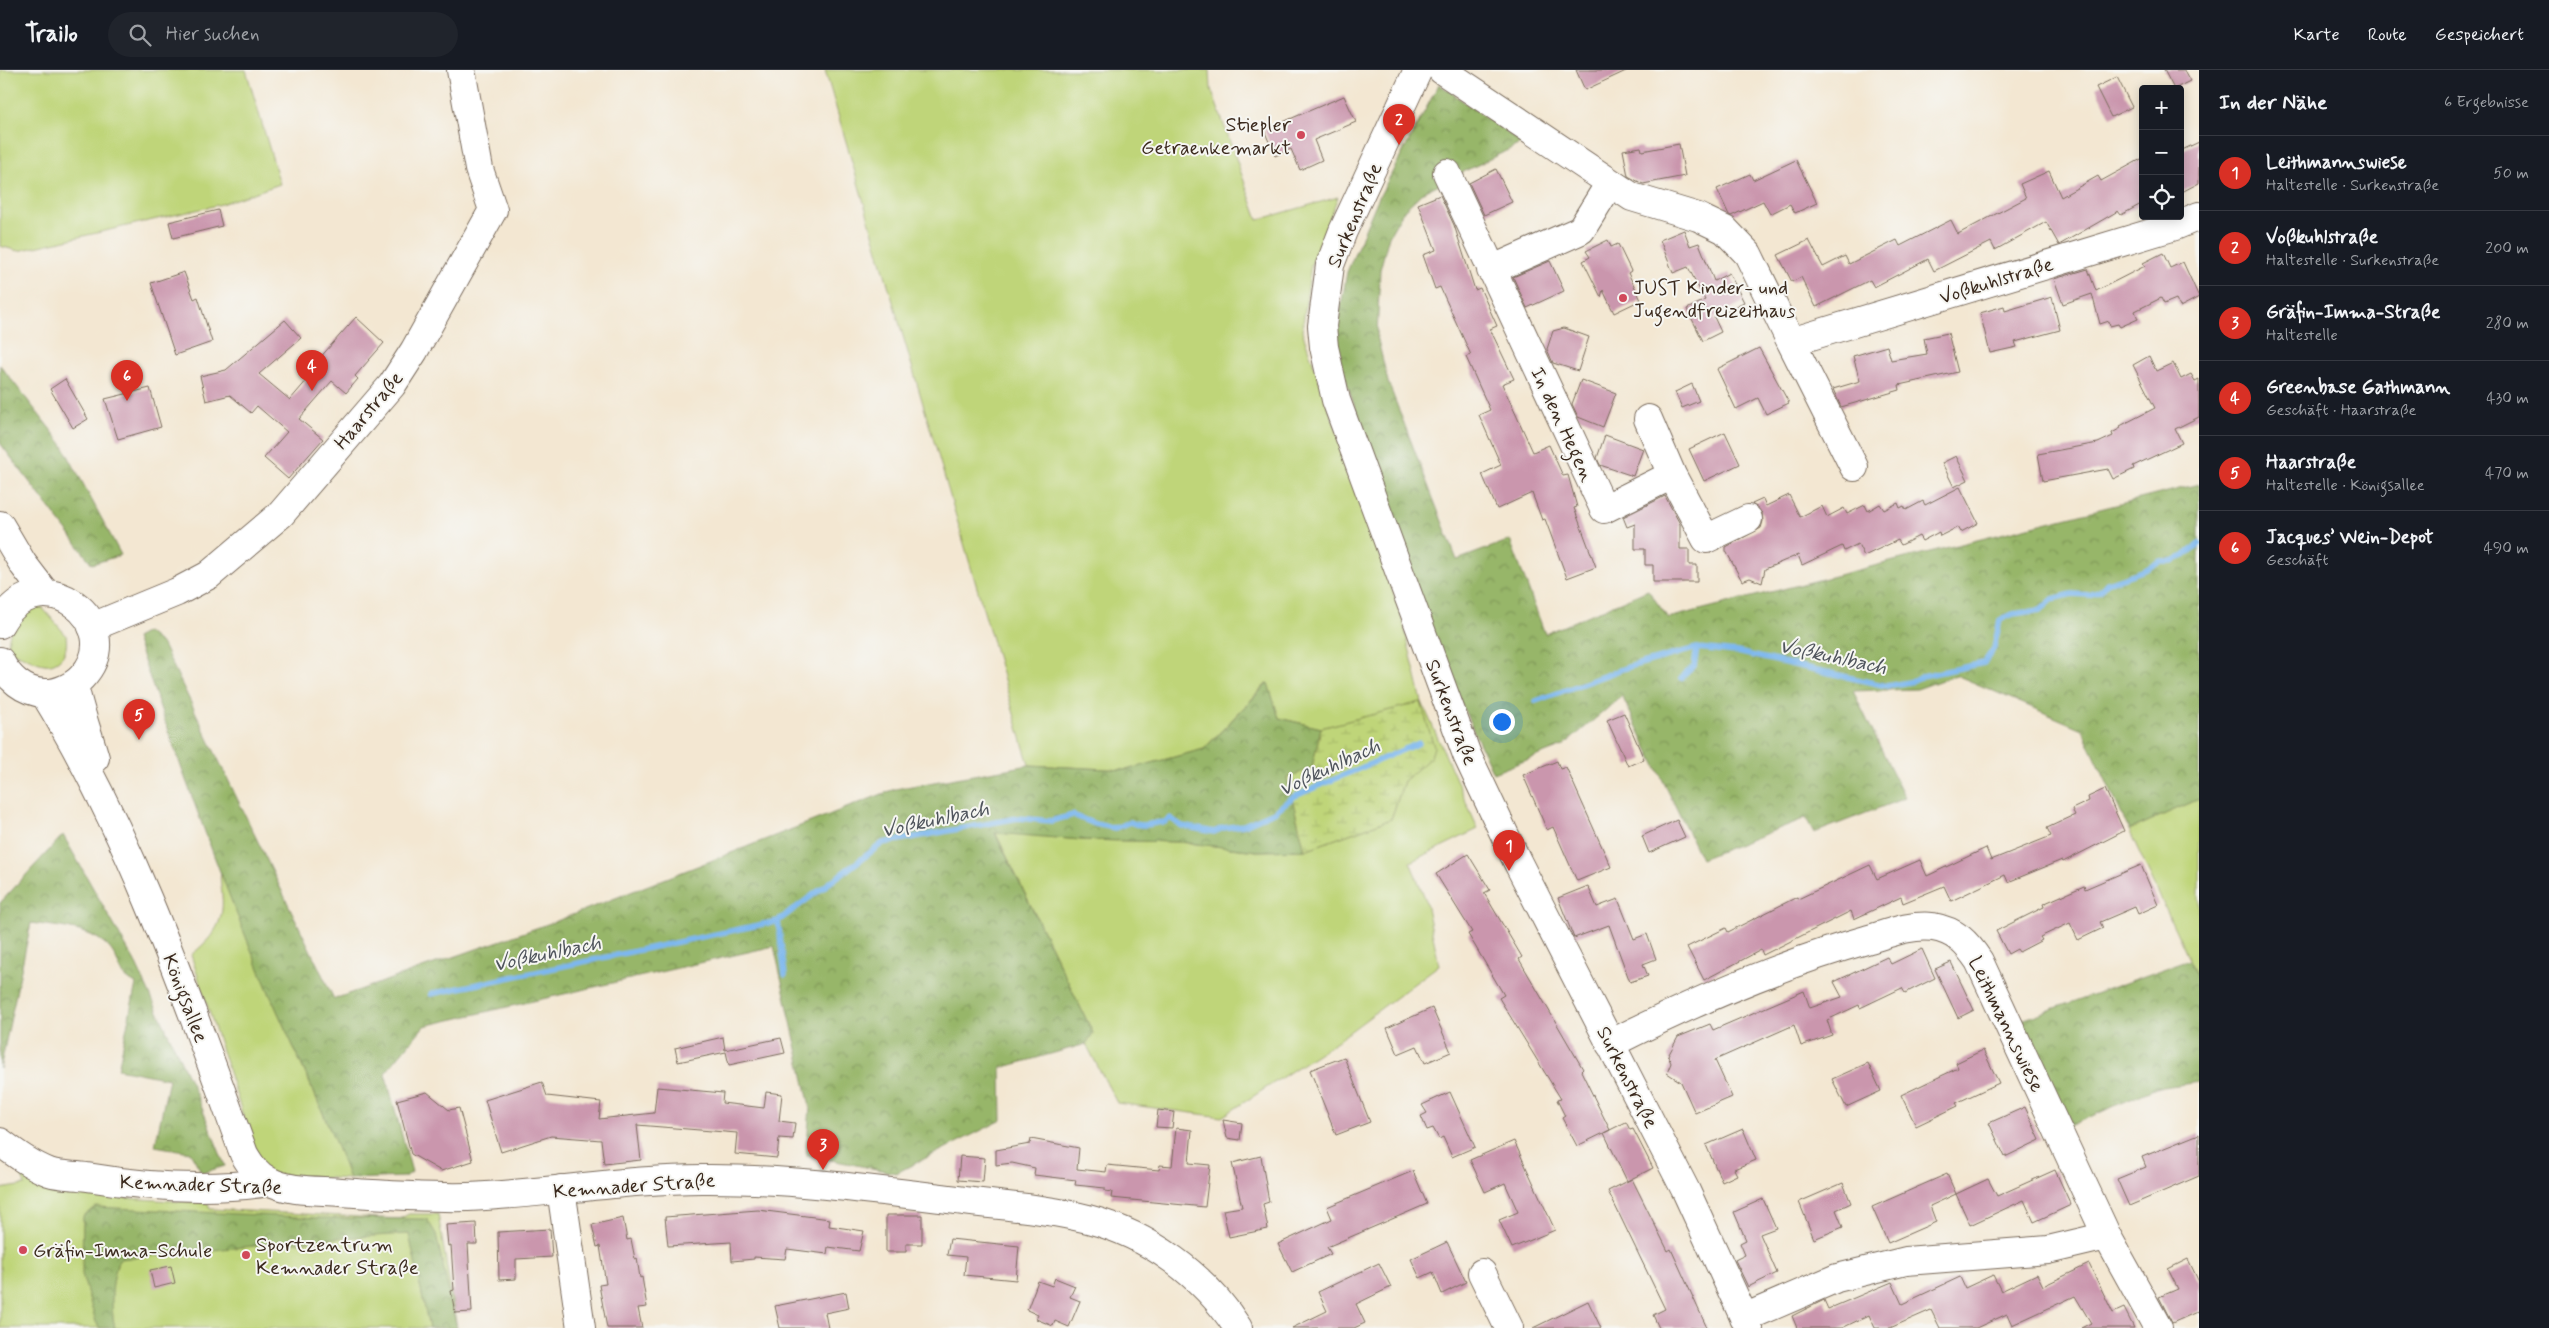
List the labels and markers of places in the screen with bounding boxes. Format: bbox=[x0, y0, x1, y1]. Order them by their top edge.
pin: 2 bbox=[1383, 104, 1415, 145]
place label: Stiepler Getraenkemarkt bbox=[1141, 112, 1292, 162]
marker: Stiepler Getraenkemarkt bbox=[1295, 129, 1307, 141]
place label: JUST Kinder- und Jugendfreizeithaus bbox=[1633, 275, 1796, 327]
marker: JUST Kinder- und Jugendfreizeithaus bbox=[1617, 292, 1629, 304]
pin: 4 bbox=[296, 350, 328, 391]
pin: 6 bbox=[111, 360, 143, 401]
pin: 5 bbox=[123, 699, 155, 740]
pin: 1 bbox=[1493, 830, 1525, 871]
pin: 3 bbox=[807, 1129, 839, 1170]
place label: Sportzentrum Kemnader Straße bbox=[256, 1232, 419, 1282]
place label: Gräfin-Imma-Schule bbox=[33, 1238, 212, 1265]
marker: Gräfin-Imma-Schule bbox=[17, 1244, 29, 1256]
marker: Sportzentrum Kemnader Straße bbox=[240, 1249, 252, 1261]

